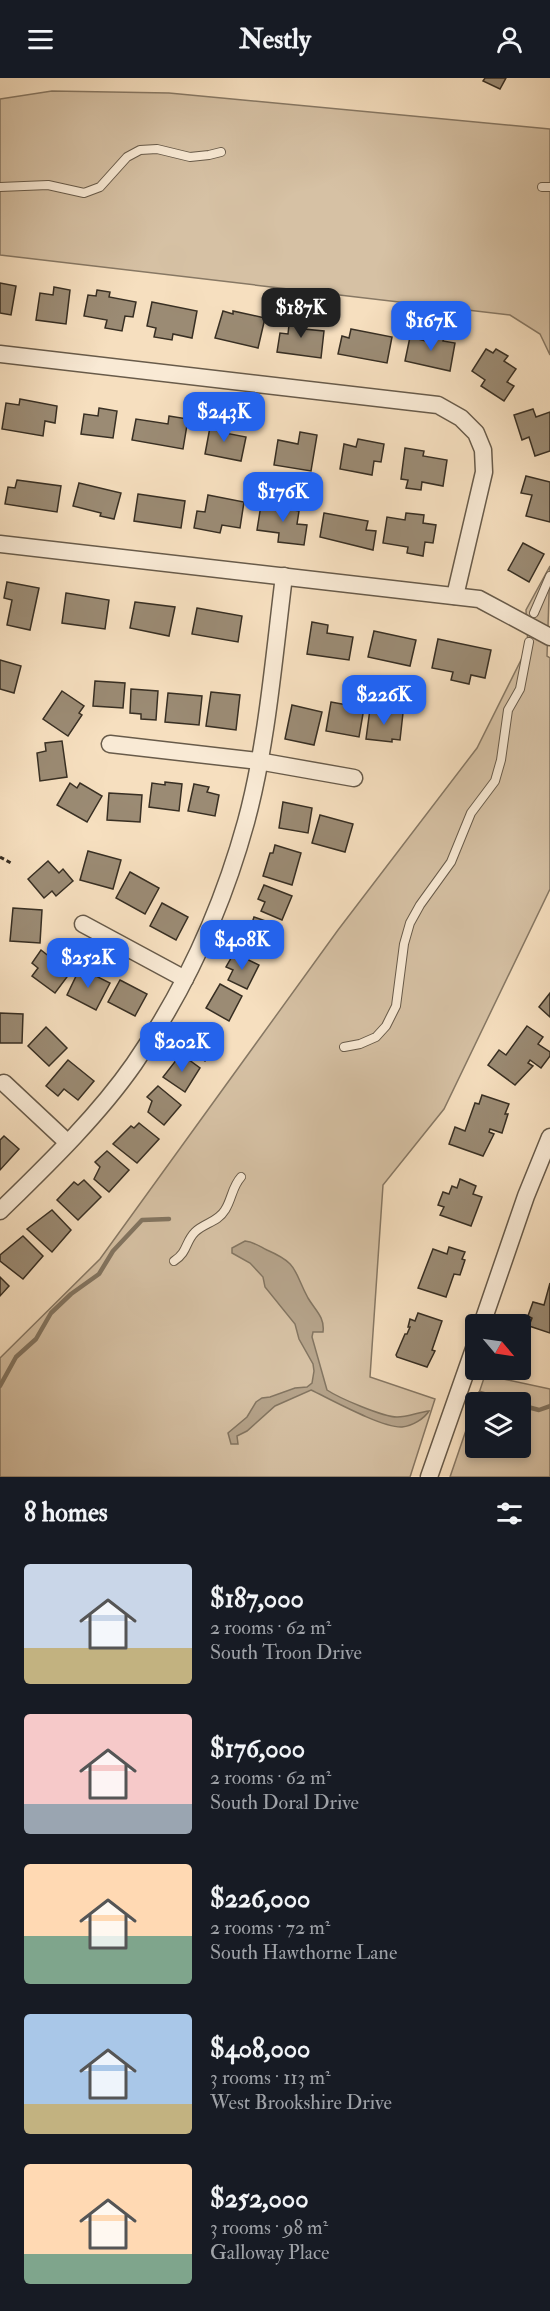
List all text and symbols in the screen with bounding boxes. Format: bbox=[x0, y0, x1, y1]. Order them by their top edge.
icon: menu bbox=[24, 23, 57, 56]
text: Nestly bbox=[239, 23, 311, 56]
icon: person bbox=[493, 23, 526, 56]
pin: $187K bbox=[259, 288, 343, 339]
text: $187K bbox=[275, 295, 327, 320]
pin: $167K bbox=[389, 301, 473, 352]
text: $167K bbox=[405, 308, 457, 333]
pin: $243K bbox=[182, 392, 266, 443]
text: $243K bbox=[197, 399, 251, 424]
pin: $176K bbox=[241, 472, 325, 523]
text: $176K bbox=[257, 479, 309, 504]
pin: $226K bbox=[342, 675, 426, 726]
text: $226K bbox=[356, 682, 412, 707]
pin: $408K bbox=[200, 920, 284, 971]
text: $408K bbox=[214, 927, 270, 952]
pin: $252K bbox=[46, 938, 130, 989]
text: $252K bbox=[61, 945, 115, 970]
pin: $202K bbox=[140, 1022, 224, 1073]
text: $202K bbox=[154, 1029, 210, 1054]
north arrow bbox=[465, 1314, 531, 1380]
map controls bbox=[465, 1314, 531, 1458]
button: layers bbox=[465, 1392, 531, 1458]
text: 8 homes bbox=[24, 1497, 108, 1529]
icon: filters bbox=[493, 1497, 526, 1530]
text: $187,000 bbox=[210, 1583, 304, 1615]
icon: home bbox=[72, 1588, 144, 1660]
text: 2 rooms · 62 m² bbox=[210, 1615, 331, 1640]
text: South Troon Drive bbox=[210, 1640, 362, 1665]
text: $176,000 bbox=[210, 1733, 305, 1765]
icon: home bbox=[72, 1738, 144, 1810]
text: 2 rooms · 62 m² bbox=[210, 1765, 331, 1790]
text: South Doral Drive bbox=[210, 1790, 359, 1815]
text: $226,000 bbox=[210, 1883, 310, 1915]
icon: home bbox=[72, 1888, 144, 1960]
text: 2 rooms · 72 m² bbox=[210, 1915, 330, 1940]
text: South Hawthorne Lane bbox=[210, 1940, 397, 1965]
text: $408,000 bbox=[210, 2033, 310, 2065]
icon: home bbox=[72, 2038, 144, 2110]
text: 3 rooms · 113 m² bbox=[210, 2065, 331, 2090]
text: West Brookshire Drive bbox=[210, 2090, 392, 2115]
text: $252,000 bbox=[210, 2183, 309, 2215]
icon: home bbox=[72, 2188, 144, 2260]
text: 3 rooms · 98 m² bbox=[210, 2215, 328, 2240]
text: Galloway Place bbox=[210, 2240, 329, 2265]

